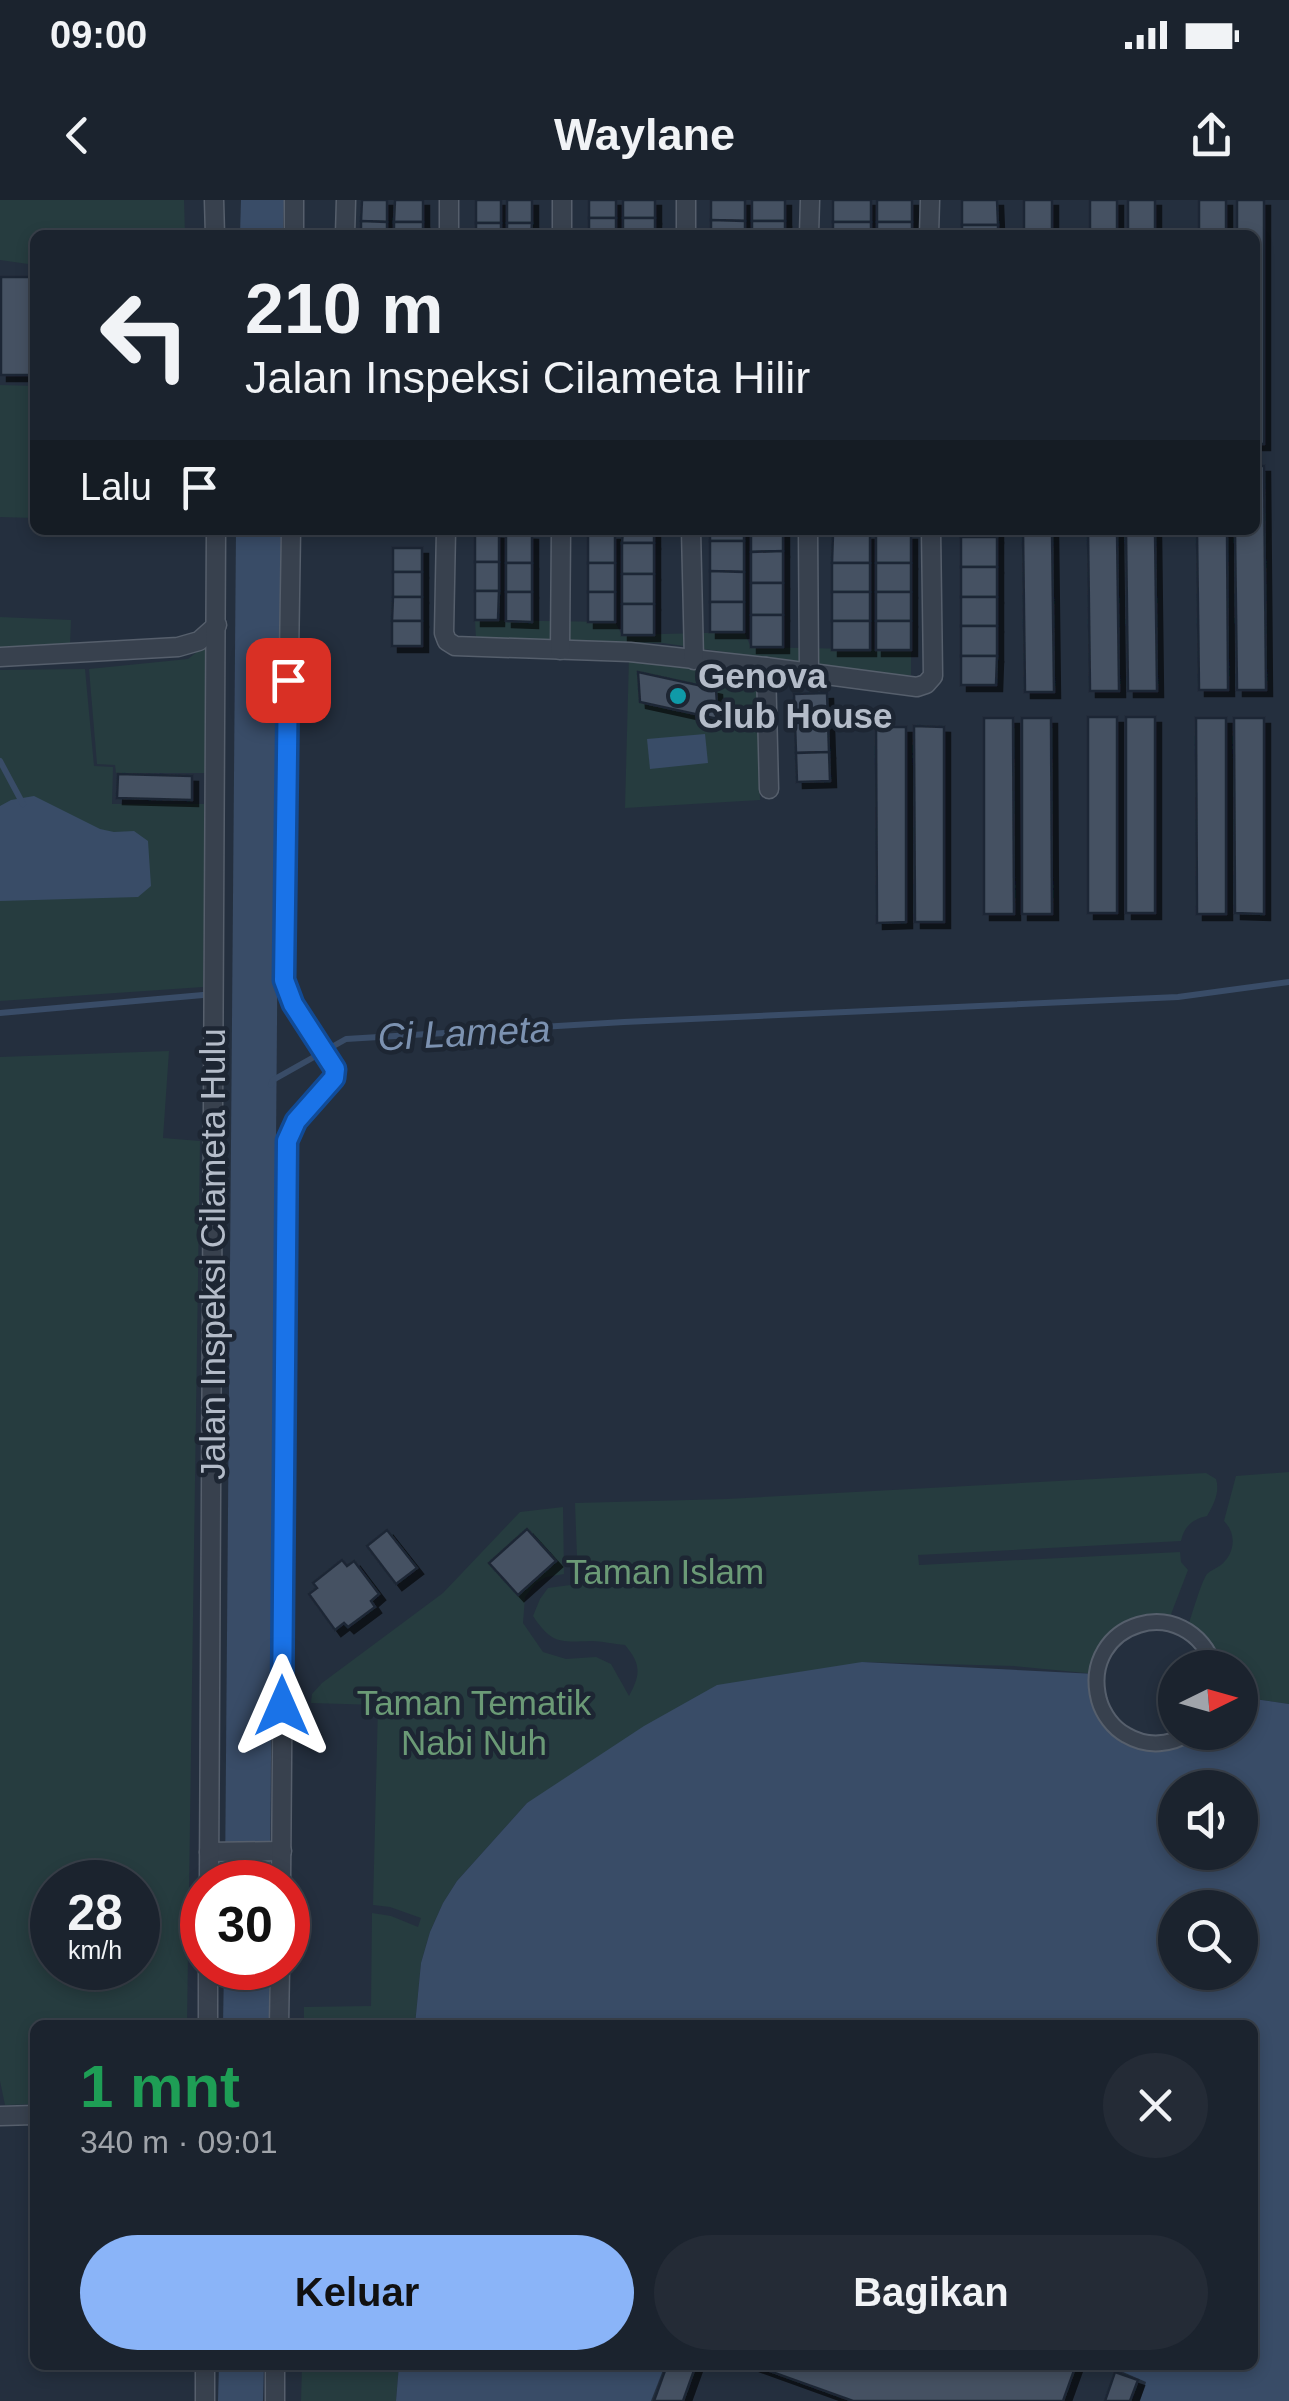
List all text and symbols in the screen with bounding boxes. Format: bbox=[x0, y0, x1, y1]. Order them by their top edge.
text: 09:00 bbox=[50, 14, 147, 56]
icon: back bbox=[50, 108, 105, 163]
icon: share bbox=[1184, 108, 1239, 163]
text: Waylane bbox=[554, 109, 735, 160]
icon: left bbox=[80, 270, 210, 400]
text: 210 m bbox=[245, 270, 443, 348]
text: Jalan Inspeksi Cilameta Hilir bbox=[245, 352, 810, 403]
icon: arrive bbox=[172, 460, 227, 515]
text: Lalu bbox=[80, 466, 152, 508]
pin bbox=[246, 638, 331, 723]
icon: arrive bbox=[261, 653, 316, 708]
place label: Genova Club House bbox=[698, 656, 892, 735]
marker: Genova Club House bbox=[667, 685, 689, 707]
water label: Ci Lameta bbox=[376, 1007, 552, 1059]
street label: Jalan Inspeksi Cilameta Hulu bbox=[193, 1028, 232, 1480]
park label: Taman Islam bbox=[566, 1552, 764, 1591]
north arrow bbox=[1158, 1650, 1258, 1750]
map controls bbox=[1158, 1650, 1258, 1990]
position arrow bbox=[230, 1654, 334, 1758]
park label: Taman Tematik Nabi Nuh bbox=[357, 1683, 592, 1762]
button: sound bbox=[1158, 1770, 1258, 1870]
speed limit sign: 30 bbox=[180, 1860, 310, 1990]
text: 28 bbox=[67, 1885, 123, 1941]
button: search bbox=[1158, 1890, 1258, 1990]
text: km/h bbox=[68, 1936, 122, 1964]
text: 1 mnt bbox=[80, 2053, 240, 2120]
button: close bbox=[1103, 2053, 1208, 2158]
text: 340 m · 09:01 bbox=[80, 2124, 277, 2160]
button: Keluar bbox=[80, 2235, 634, 2350]
button: Bagikan bbox=[654, 2235, 1208, 2350]

